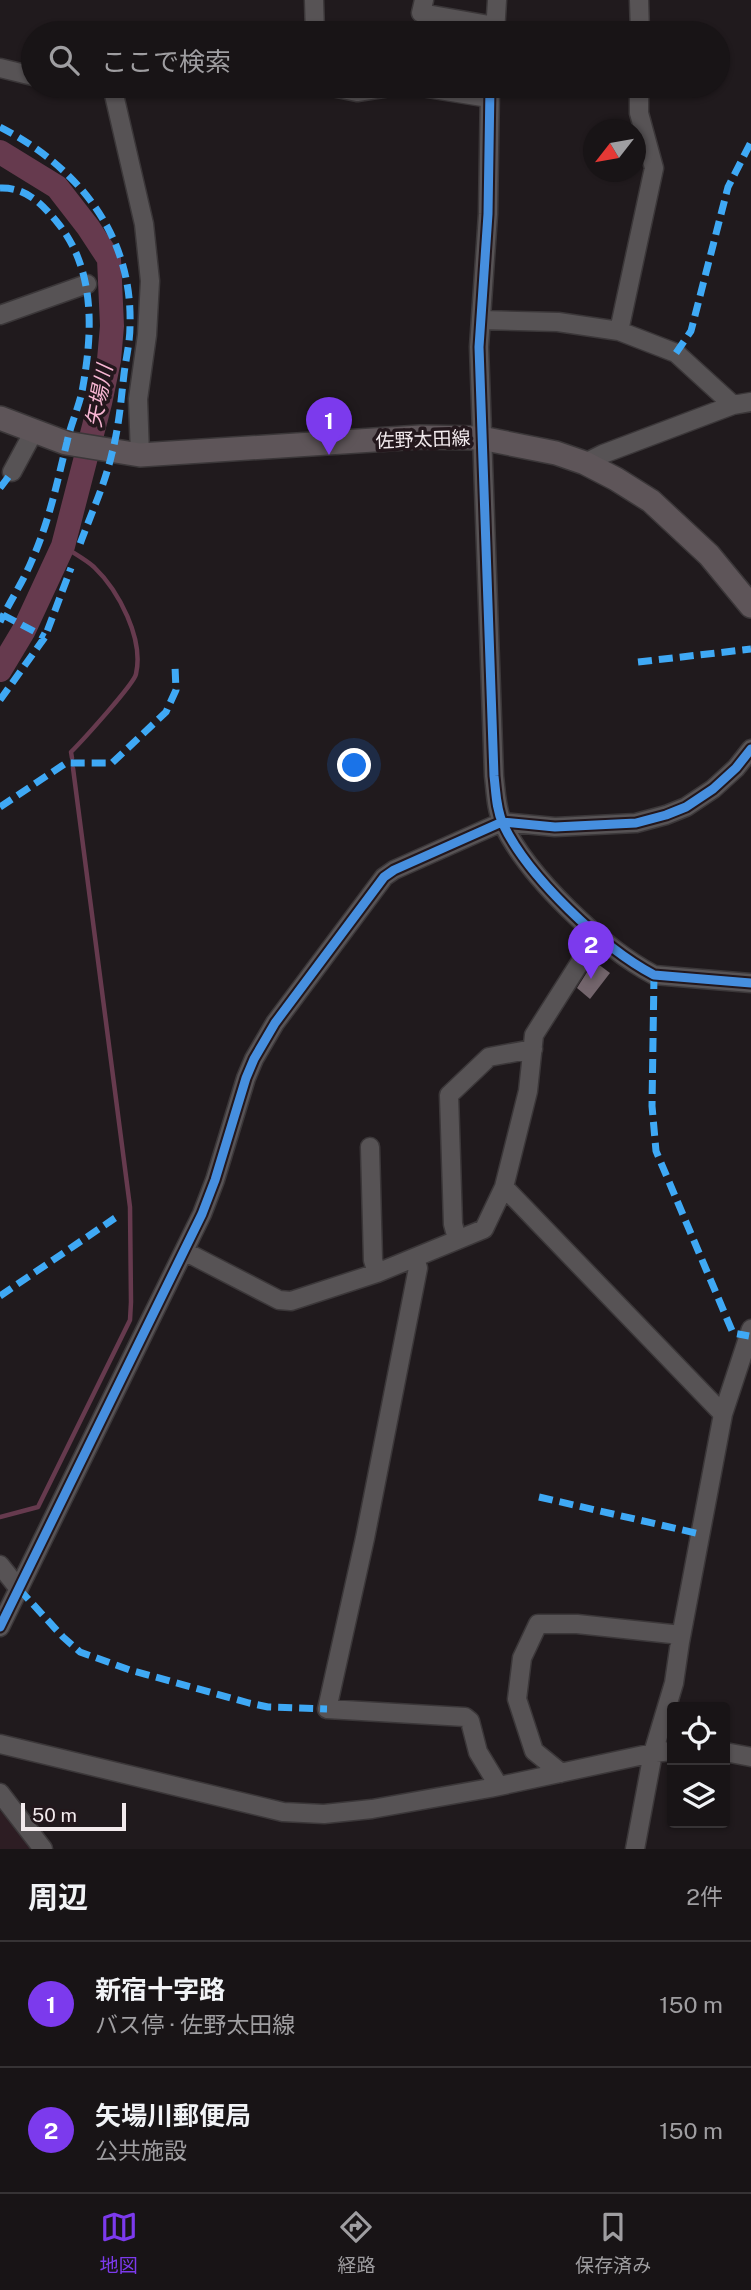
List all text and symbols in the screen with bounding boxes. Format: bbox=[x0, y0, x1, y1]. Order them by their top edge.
search box bbox=[21, 21, 730, 98]
icon: search bbox=[45, 41, 83, 79]
text: ここで検索 bbox=[101, 46, 231, 77]
north arrow bbox=[583, 119, 646, 182]
water label: 矢場川 bbox=[81, 361, 118, 429]
pin: 1 bbox=[306, 397, 352, 455]
street label: 佐野太田線 bbox=[375, 426, 471, 452]
your location bbox=[337, 748, 371, 782]
pin: 2 bbox=[568, 921, 614, 979]
map controls bbox=[667, 1702, 730, 1828]
button: locate bbox=[667, 1702, 730, 1765]
button: layers bbox=[667, 1765, 730, 1828]
scale bar bbox=[21, 1800, 126, 1832]
text: 50 m bbox=[32, 1804, 77, 1826]
text: 周辺 bbox=[28, 1879, 88, 1915]
text: 2件 bbox=[686, 1883, 723, 1910]
text: 新宿十字路 bbox=[95, 1974, 225, 2005]
text: 1 bbox=[46, 1991, 56, 2018]
text: 150 m bbox=[659, 1991, 723, 2018]
text: バス停 · 佐野太田線 bbox=[95, 2011, 295, 2038]
text: 矢場川郵便局 bbox=[95, 2100, 251, 2131]
text: 2 bbox=[44, 2117, 58, 2144]
text: 150 m bbox=[659, 2117, 723, 2144]
text: 公共施設 bbox=[95, 2137, 187, 2164]
tab: 地図 bbox=[100, 2208, 138, 2277]
tab: 経路 bbox=[337, 2208, 375, 2277]
tab: 保存済み bbox=[575, 2208, 651, 2277]

